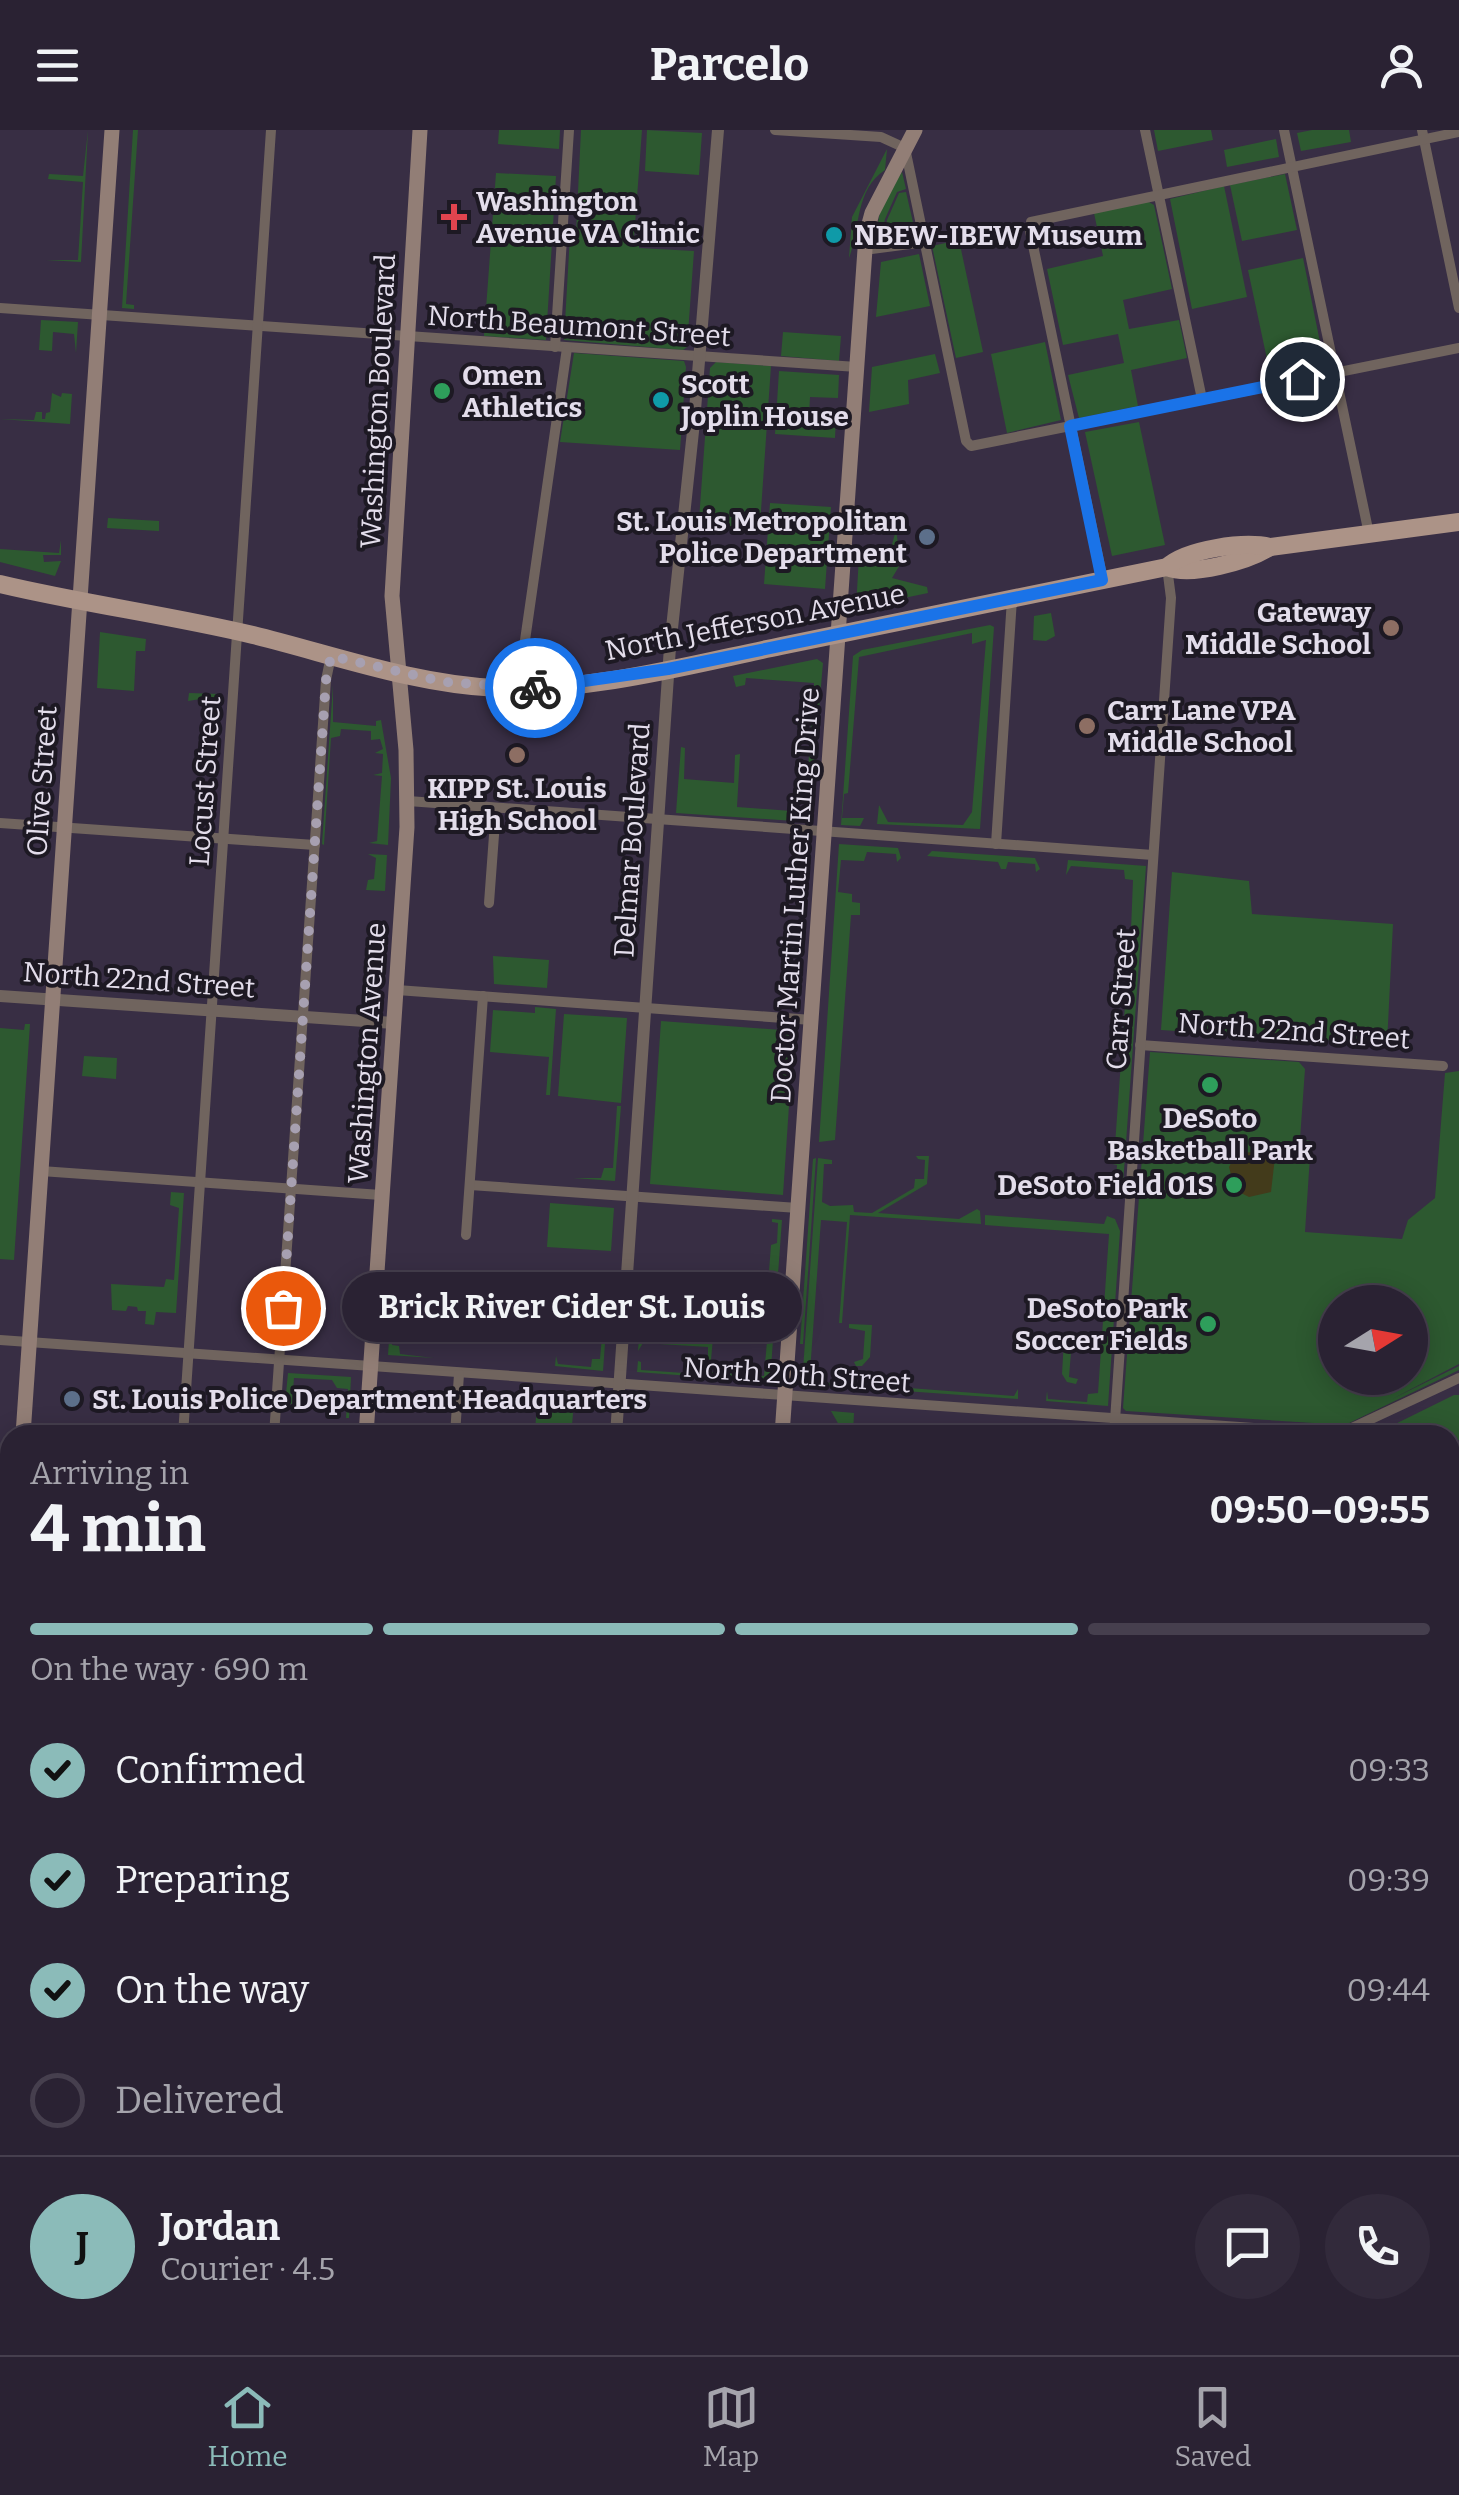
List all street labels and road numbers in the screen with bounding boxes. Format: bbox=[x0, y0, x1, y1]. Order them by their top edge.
street label: Washington Boulevard bbox=[354, 253, 402, 549]
street label: North Beaumont Street bbox=[426, 299, 732, 353]
street label: North Jefferson Avenue bbox=[602, 577, 908, 667]
street label: Doctor Martin Luther King Drive bbox=[764, 686, 826, 1104]
street label: Locust Street bbox=[183, 695, 227, 867]
street label: Olive Street bbox=[20, 705, 64, 857]
street label: Delmar Boulevard bbox=[607, 722, 657, 958]
street label: Washington Avenue bbox=[341, 921, 393, 1185]
street label: Carr Street bbox=[1100, 927, 1142, 1071]
street label: North 22nd Street bbox=[22, 955, 256, 1005]
street label: North 22nd Street bbox=[1177, 1006, 1411, 1056]
street label: North 20th Street bbox=[682, 1351, 912, 1399]

